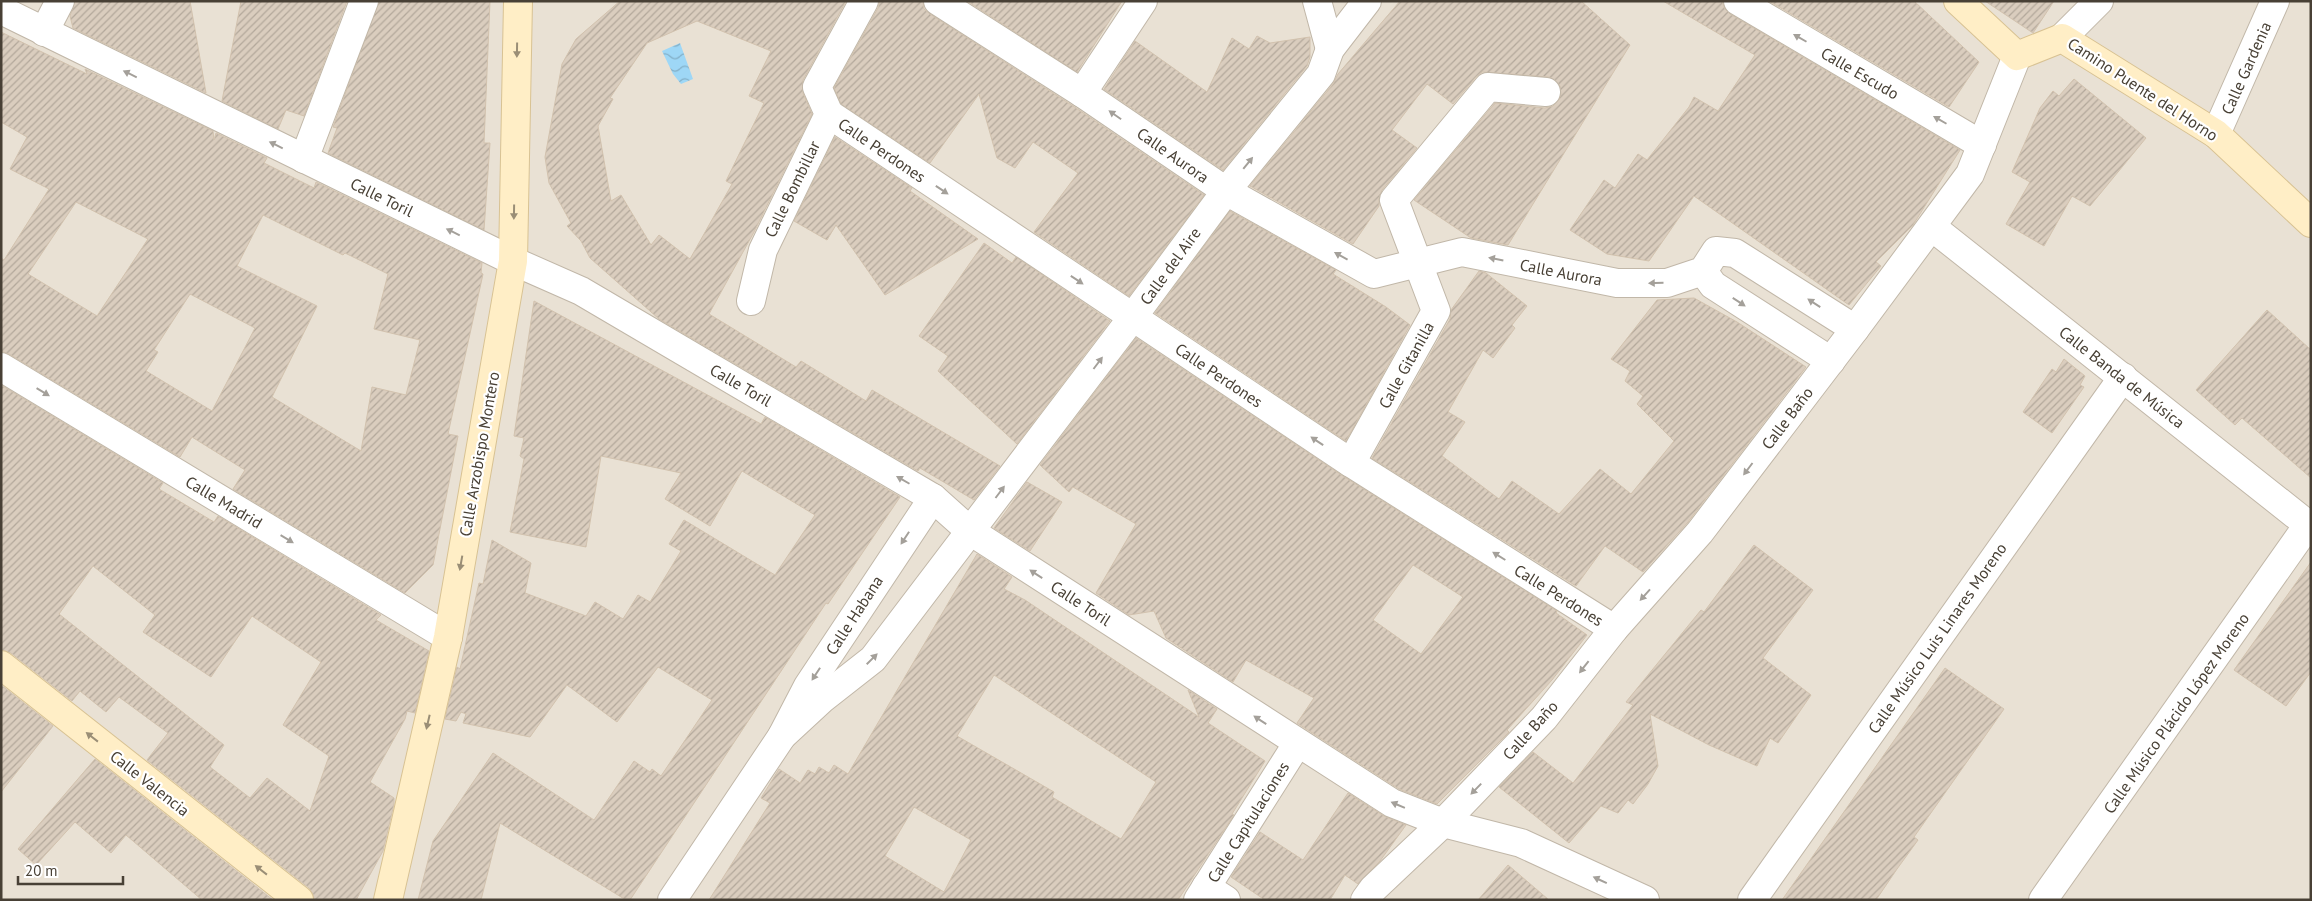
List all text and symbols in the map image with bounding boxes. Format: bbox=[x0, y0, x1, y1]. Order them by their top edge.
street label: Calle Gardenia bbox=[2217, 19, 2275, 117]
one-way arrow bbox=[1793, 33, 1806, 42]
street label: Camino Puente del Horno bbox=[2064, 33, 2222, 145]
one-way arrow bbox=[513, 42, 521, 58]
street label: Calle Escudo bbox=[1817, 43, 1903, 103]
one-way arrow bbox=[123, 70, 137, 78]
one-way arrow bbox=[1108, 110, 1121, 120]
street label: Calle Perdones bbox=[834, 113, 930, 187]
one-way arrow bbox=[1932, 116, 1947, 124]
street label: Calle Aurora bbox=[1133, 123, 1213, 187]
street label: Calle Bombillar bbox=[760, 137, 824, 241]
one-way arrow bbox=[269, 141, 283, 149]
one-way arrow bbox=[1243, 157, 1254, 170]
street label: Calle Toril bbox=[347, 173, 417, 221]
one-way arrow bbox=[935, 185, 948, 195]
one-way arrow bbox=[510, 205, 518, 221]
street label: Calle del Aire bbox=[1135, 223, 1205, 309]
one-way arrow bbox=[446, 228, 460, 236]
one-way arrow bbox=[1334, 252, 1349, 260]
street label: Calle Aurora bbox=[1518, 254, 1604, 290]
one-way arrow bbox=[1488, 255, 1503, 263]
one-way arrow bbox=[1070, 275, 1083, 285]
one-way arrow bbox=[1648, 279, 1664, 287]
one-way arrow bbox=[1733, 298, 1746, 307]
one-way arrow bbox=[1807, 298, 1821, 308]
street label: Calle Gitanilla bbox=[1374, 318, 1438, 412]
street label: Calle Banda de Música bbox=[2055, 322, 2189, 432]
street label: Calle Perdones bbox=[1171, 338, 1267, 412]
one-way arrow bbox=[1093, 356, 1103, 370]
street label: Calle Toril bbox=[707, 359, 776, 411]
street label: Calle Arzobispo Montero bbox=[455, 370, 503, 538]
street label: Calle Baño bbox=[1757, 383, 1817, 453]
one-way arrow bbox=[36, 387, 49, 396]
one-way arrow bbox=[1311, 436, 1324, 446]
one-way arrow bbox=[1743, 462, 1753, 476]
street label: Calle Madrid bbox=[182, 471, 266, 533]
one-way arrow bbox=[897, 476, 910, 485]
one-way arrow bbox=[994, 486, 1005, 499]
one-way arrow bbox=[900, 531, 910, 545]
one-way arrow bbox=[280, 535, 293, 544]
street label: Calle Músico Luis Linares Moreno bbox=[1863, 539, 2011, 737]
one-way arrow bbox=[1492, 552, 1505, 561]
one-way arrow bbox=[456, 555, 464, 571]
street label: Calle Perdones bbox=[1511, 560, 1607, 630]
one-way arrow bbox=[1029, 569, 1043, 578]
street label: Calle Habana bbox=[821, 572, 887, 658]
street label: Calle Toril bbox=[1047, 576, 1115, 630]
one-way arrow bbox=[1639, 588, 1650, 601]
street label: Calle Músico Plácido López Moreno bbox=[2099, 609, 2253, 817]
one-way arrow bbox=[866, 653, 878, 665]
one-way arrow bbox=[1578, 660, 1589, 673]
one-way arrow bbox=[811, 667, 820, 680]
street label: Calle Baño bbox=[1498, 696, 1562, 764]
one-way arrow bbox=[424, 715, 432, 731]
one-way arrow bbox=[1253, 715, 1267, 725]
one-way arrow bbox=[86, 731, 99, 742]
street label: Calle Valencia bbox=[106, 746, 194, 820]
street label: Calle Capitulaciones bbox=[1203, 758, 1293, 886]
one-way arrow bbox=[1470, 782, 1482, 794]
one-way arrow bbox=[1391, 801, 1405, 809]
scale bar bbox=[18, 854, 122, 886]
text: 20 m bbox=[25, 861, 58, 880]
one-way arrow bbox=[255, 864, 268, 875]
one-way arrow bbox=[1593, 875, 1607, 883]

